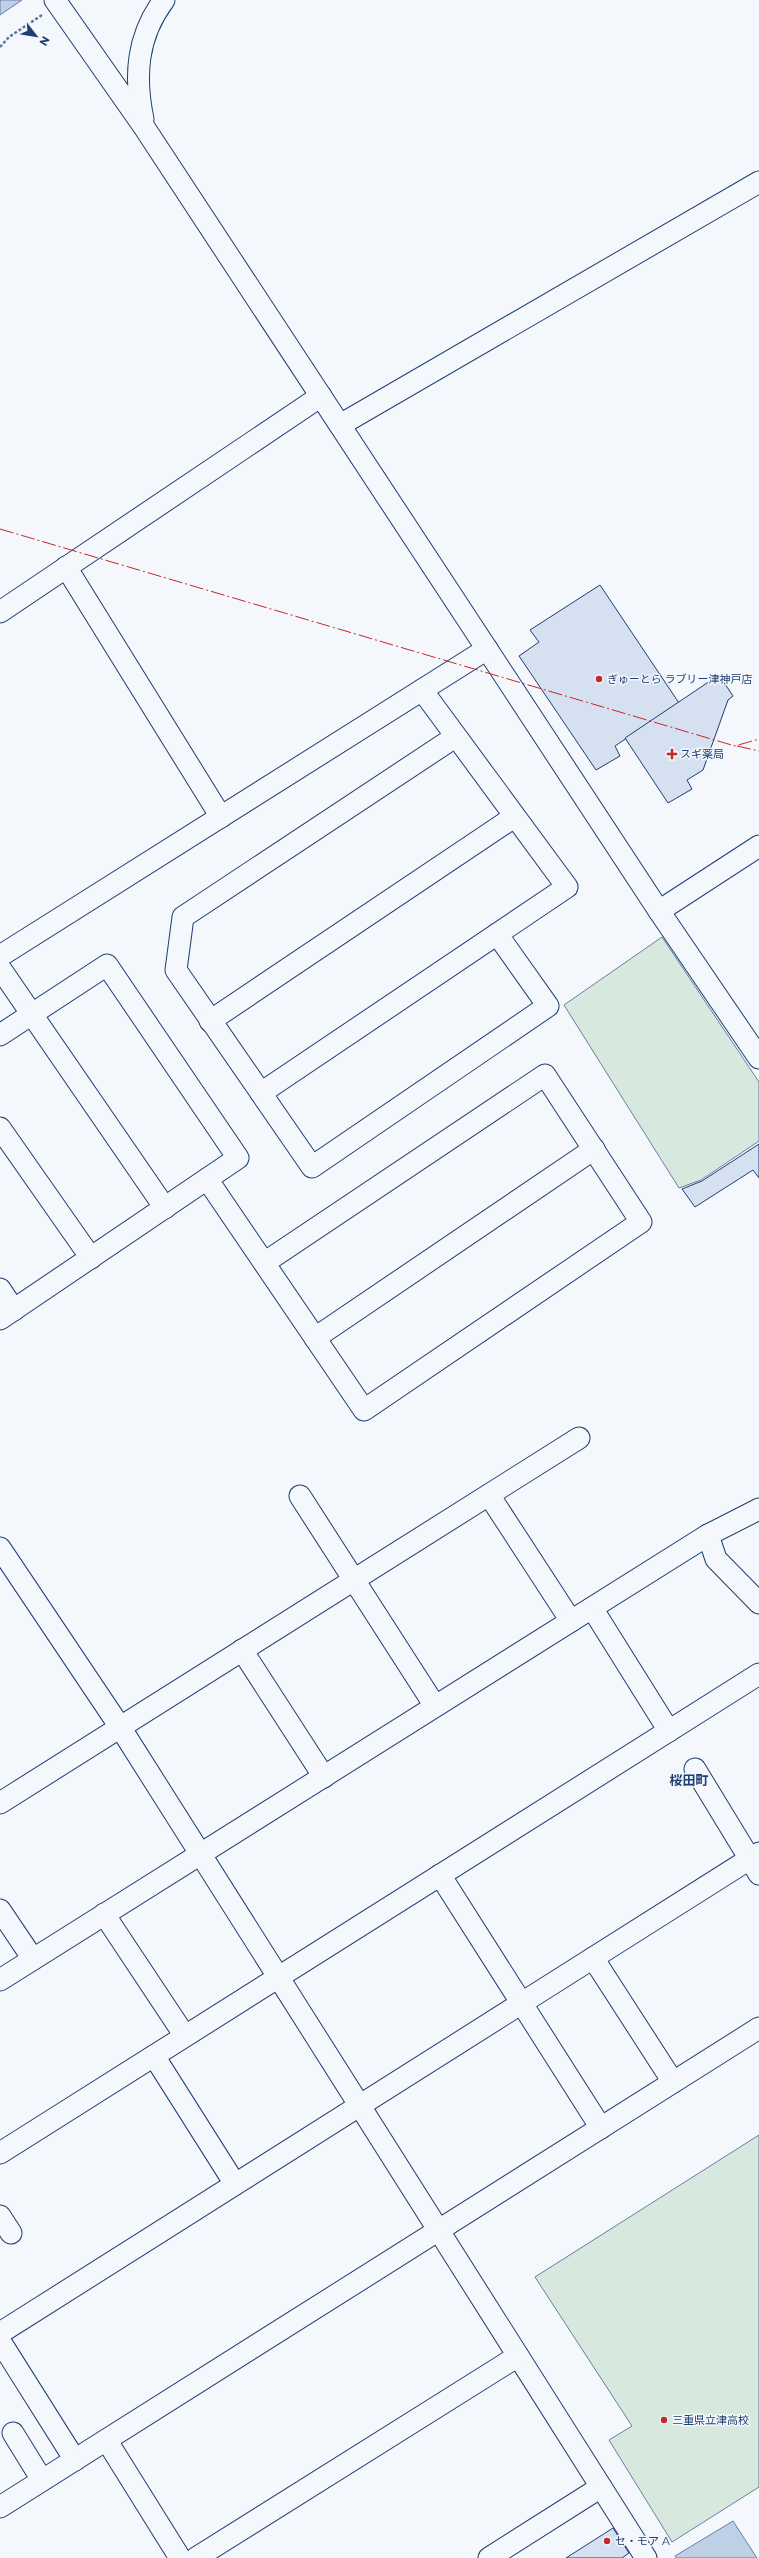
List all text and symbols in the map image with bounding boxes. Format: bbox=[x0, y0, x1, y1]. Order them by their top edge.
north arrow bbox=[16, 16, 56, 56]
text: N bbox=[36, 34, 53, 49]
place label: ぎゅーとら ラブリー津神戸店 bbox=[607, 672, 753, 686]
marker: ぎゅーとら ラブリー津神戸店 bbox=[594, 674, 604, 684]
place label: スギ薬局 bbox=[680, 747, 724, 761]
marker: スギ薬局 bbox=[667, 749, 677, 759]
district label: 桜田町 bbox=[669, 1772, 709, 1788]
place label: 三重県立津高校 bbox=[672, 2413, 749, 2427]
marker: 三重県立津高校 bbox=[659, 2415, 669, 2425]
place label: セ・モア A bbox=[615, 2534, 670, 2548]
marker: セ・モア A bbox=[602, 2536, 612, 2546]

